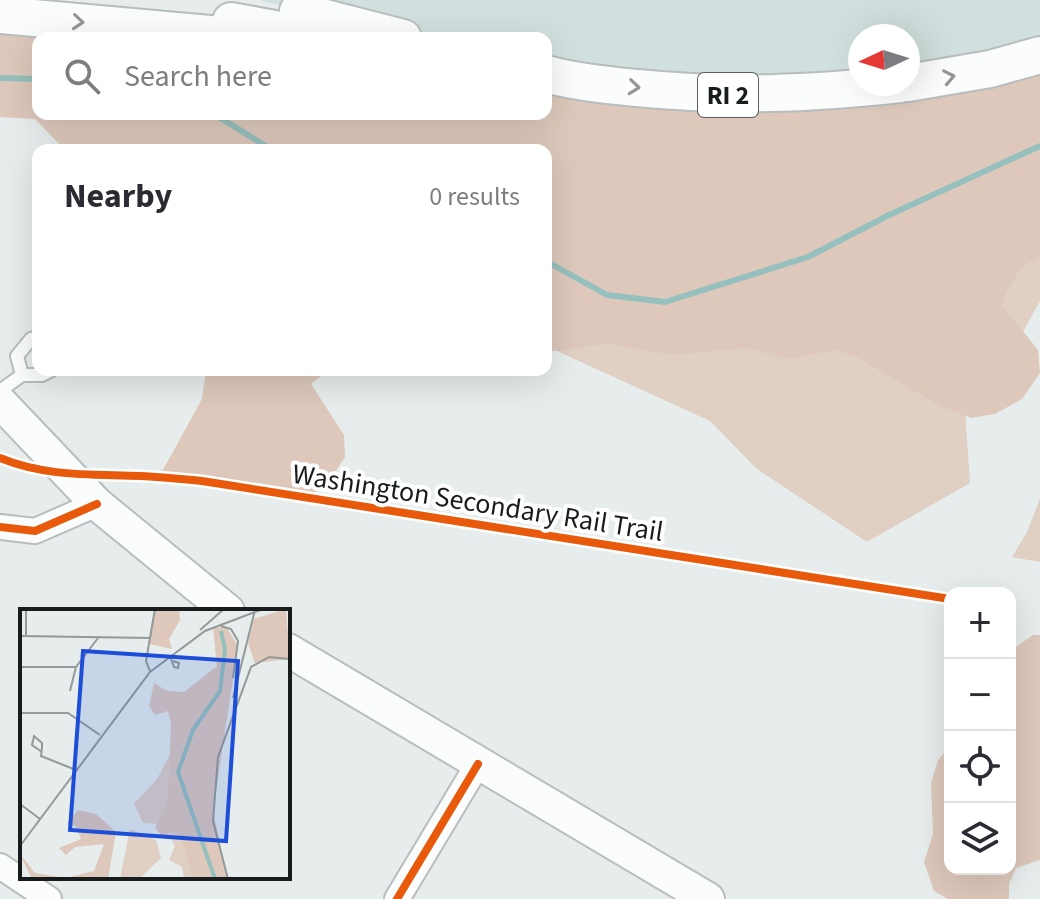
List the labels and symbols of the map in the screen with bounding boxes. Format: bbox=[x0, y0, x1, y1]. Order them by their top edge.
one-way arrow bbox=[72, 13, 85, 30]
north arrow bbox=[848, 24, 920, 96]
one-way arrow bbox=[942, 69, 955, 86]
road number: RI 2 bbox=[698, 73, 758, 117]
one-way arrow bbox=[628, 79, 641, 96]
street label: Washington Secondary Rail Trail bbox=[290, 454, 666, 552]
inset map bbox=[20, 609, 290, 879]

